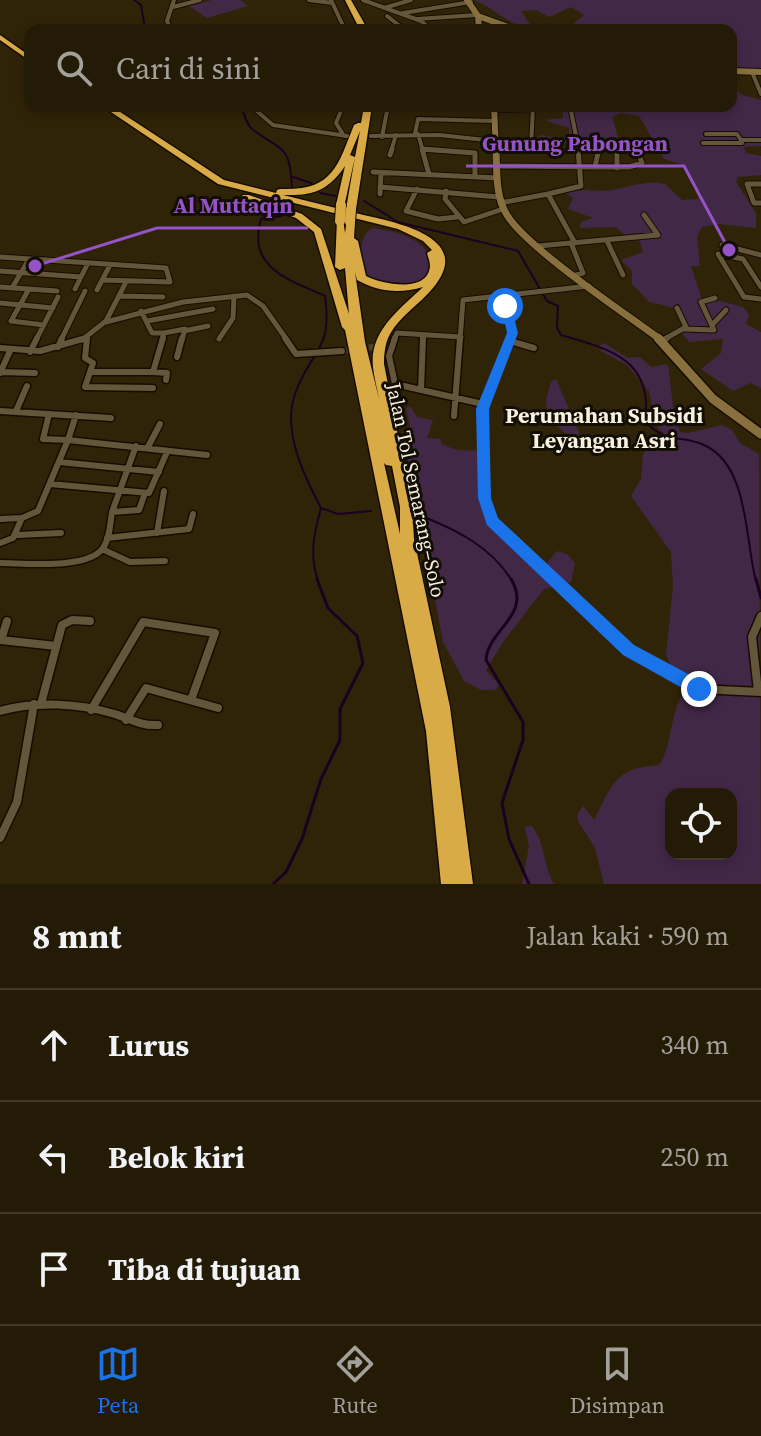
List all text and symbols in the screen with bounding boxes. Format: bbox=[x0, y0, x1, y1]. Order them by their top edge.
search box bbox=[24, 24, 737, 112]
icon: search bbox=[52, 46, 96, 90]
text: Cari di sini bbox=[116, 48, 261, 89]
callout: Gunung Pabongan bbox=[466, 120, 684, 166]
text: Gunung Pabongan bbox=[482, 128, 669, 158]
callout: Al Muttaqin bbox=[157, 182, 308, 228]
text: Al Muttaqin bbox=[173, 190, 293, 220]
route start bbox=[487, 288, 523, 324]
street label: Jalan Tol Semarang–Solo bbox=[379, 379, 452, 600]
district label: Perumahan Subsidi Leyangan Asri bbox=[505, 400, 703, 455]
route end bbox=[681, 671, 717, 707]
map controls bbox=[665, 788, 737, 860]
button: locate bbox=[665, 788, 737, 860]
text: 8 mnt bbox=[32, 913, 122, 959]
text: Jalan kaki · 590 m bbox=[526, 918, 729, 954]
icon: ahead bbox=[32, 1023, 76, 1067]
text: Lurus bbox=[108, 1025, 189, 1066]
text: 340 m bbox=[661, 1027, 729, 1063]
icon: left bbox=[32, 1135, 76, 1179]
text: Belok kiri bbox=[108, 1137, 245, 1178]
text: 250 m bbox=[661, 1139, 729, 1175]
icon: arrive bbox=[32, 1247, 76, 1291]
text: Tiba di tujuan bbox=[108, 1249, 301, 1290]
tab: Peta bbox=[96, 1342, 140, 1420]
tab: Rute bbox=[332, 1342, 378, 1420]
tab: Disimpan bbox=[570, 1342, 665, 1420]

